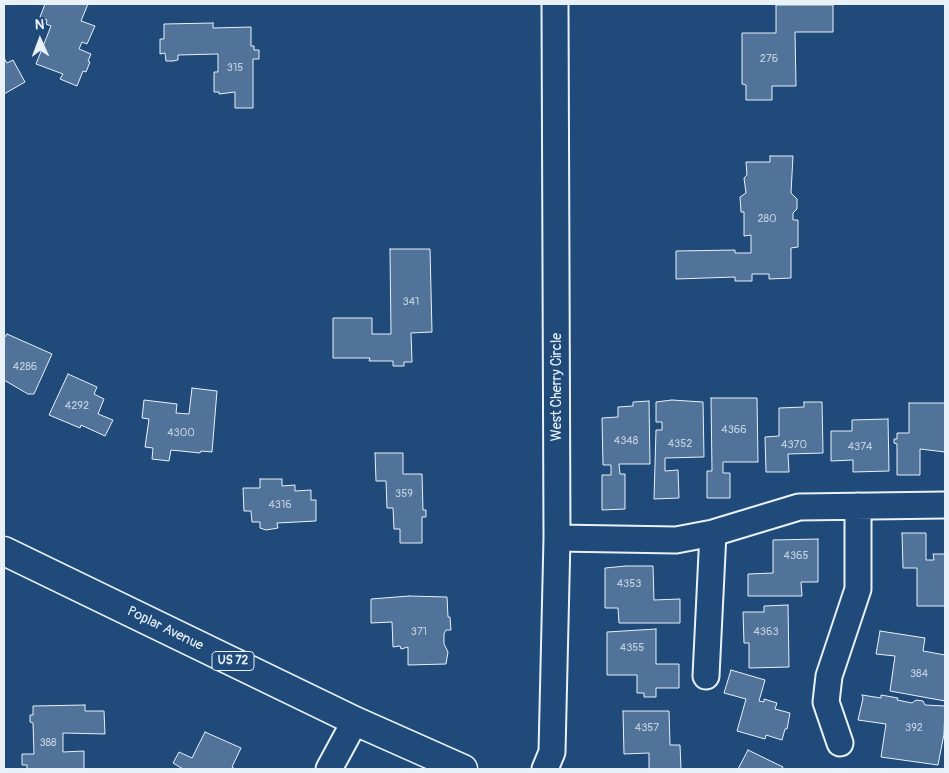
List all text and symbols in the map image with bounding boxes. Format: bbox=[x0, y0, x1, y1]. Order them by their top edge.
north arrow bbox=[15, 15, 65, 65]
text: N bbox=[34, 16, 44, 33]
house number: 276 bbox=[760, 52, 778, 66]
house number: 315 bbox=[227, 61, 243, 75]
house number: 280 bbox=[757, 212, 777, 226]
house number: 341 bbox=[403, 295, 419, 309]
street label: West Cherry Circle bbox=[549, 333, 565, 441]
house number: 4286 bbox=[13, 360, 37, 374]
house number: 4292 bbox=[65, 399, 89, 413]
house number: 4366 bbox=[721, 423, 747, 437]
house number: 4300 bbox=[167, 426, 195, 440]
house number: 4348 bbox=[614, 434, 638, 448]
house number: 4352 bbox=[668, 437, 692, 451]
house number: 4370 bbox=[781, 438, 807, 452]
house number: 4374 bbox=[848, 440, 872, 454]
house number: 359 bbox=[395, 487, 413, 501]
house number: 4316 bbox=[268, 498, 292, 512]
house number: 4365 bbox=[784, 549, 808, 563]
house number: 4353 bbox=[617, 577, 641, 591]
street label: Poplar Avenue bbox=[124, 603, 206, 655]
house number: 371 bbox=[411, 625, 427, 639]
house number: 4363 bbox=[753, 625, 779, 639]
house number: 4355 bbox=[620, 641, 644, 655]
road number: US 72 bbox=[212, 651, 254, 670]
house number: 384 bbox=[910, 667, 928, 681]
house number: 4357 bbox=[635, 721, 659, 735]
house number: 392 bbox=[905, 721, 923, 735]
house number: 388 bbox=[39, 736, 57, 750]

